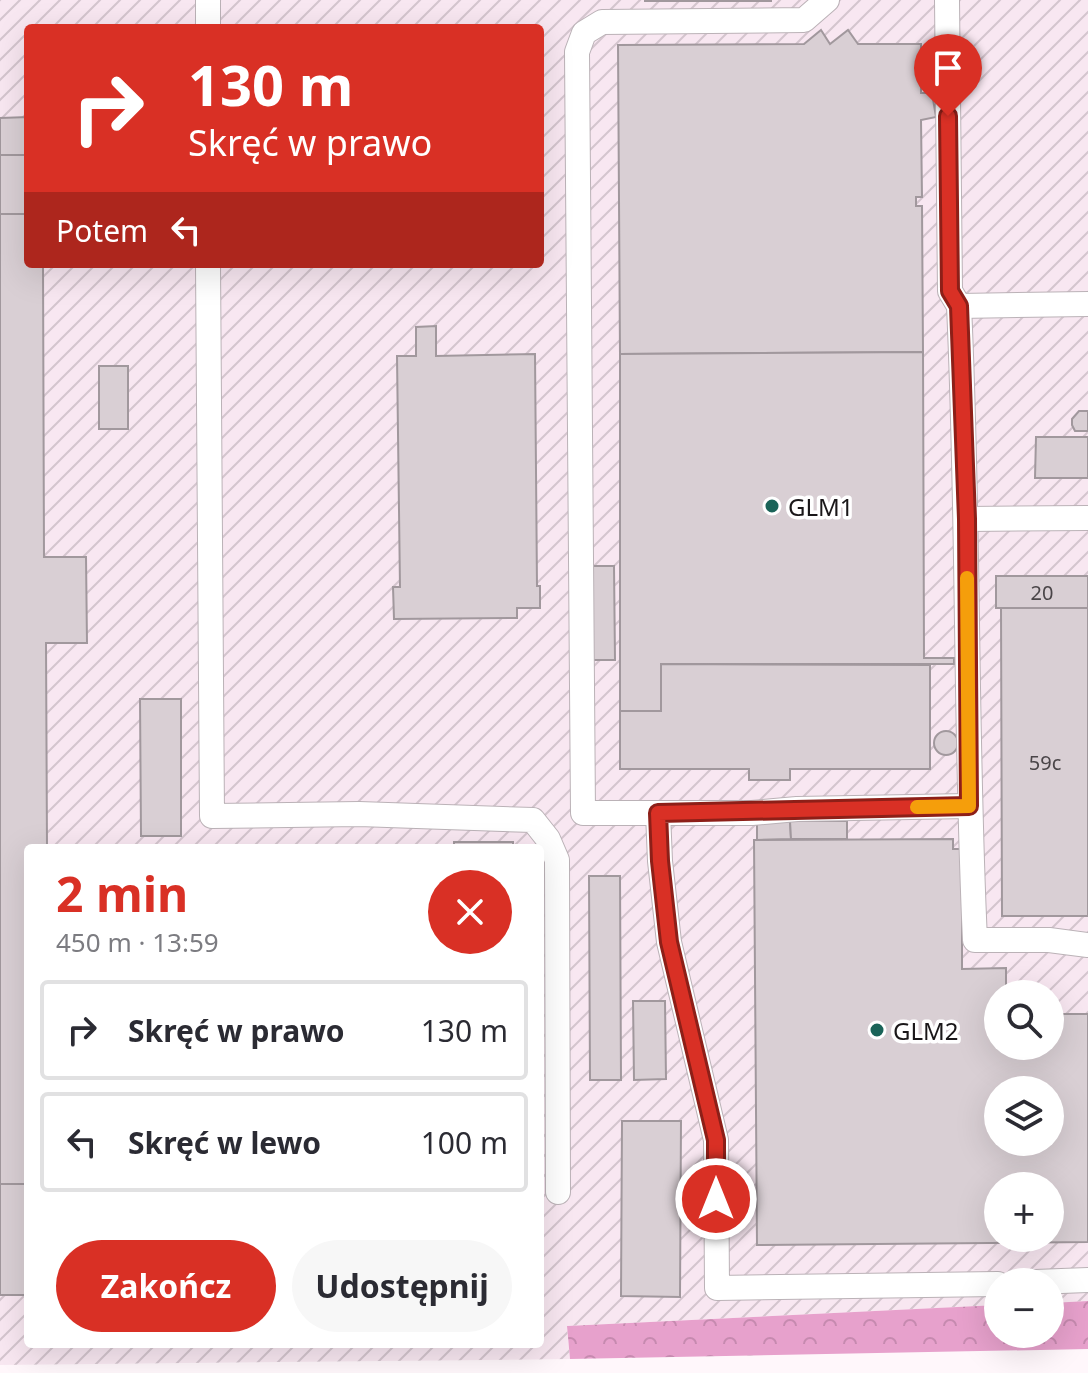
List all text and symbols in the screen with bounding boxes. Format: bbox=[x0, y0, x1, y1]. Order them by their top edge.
pin bbox=[914, 34, 982, 116]
text: 130 m bbox=[188, 46, 353, 122]
icon: arrive bbox=[926, 46, 970, 90]
icon: right bbox=[56, 56, 160, 160]
text: Skręć w prawo bbox=[188, 118, 432, 167]
icon: left bbox=[164, 208, 208, 252]
text: Potem bbox=[56, 210, 148, 251]
place label: GLM1 bbox=[788, 490, 854, 523]
marker: GLM1 bbox=[763, 497, 781, 515]
house number: 20 bbox=[1031, 579, 1053, 606]
house number: 59c bbox=[1029, 749, 1061, 776]
text: 2 min bbox=[56, 861, 188, 926]
button: close bbox=[428, 870, 512, 954]
text: 450 m · 13:59 bbox=[56, 924, 219, 960]
map controls bbox=[984, 980, 1064, 1348]
button: search bbox=[984, 980, 1064, 1060]
icon: right bbox=[60, 1008, 104, 1052]
text: Skręć w prawo bbox=[128, 1010, 345, 1051]
text: 130 m bbox=[421, 1010, 508, 1051]
place label: GLM2 bbox=[893, 1014, 959, 1047]
marker: GLM2 bbox=[868, 1021, 886, 1039]
button: layers bbox=[984, 1076, 1064, 1156]
icon: left bbox=[60, 1120, 104, 1164]
text: Skręć w lewo bbox=[128, 1122, 321, 1163]
text: 100 m bbox=[421, 1122, 508, 1163]
position arrow bbox=[674, 1157, 758, 1241]
button: + bbox=[984, 1172, 1064, 1252]
button: Zakończ bbox=[56, 1240, 276, 1332]
button: Udostępnij bbox=[292, 1240, 512, 1332]
button: − bbox=[984, 1268, 1064, 1348]

